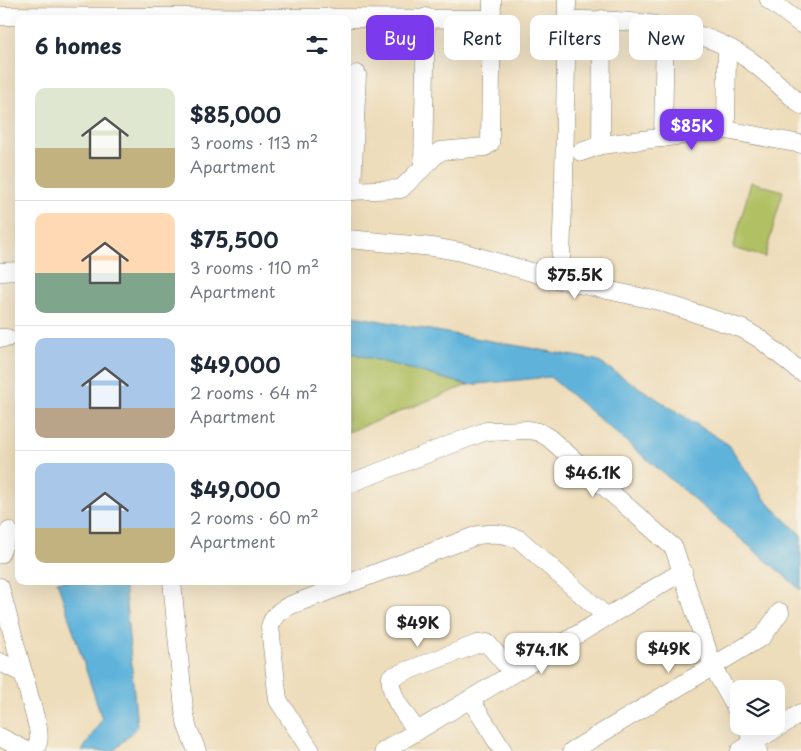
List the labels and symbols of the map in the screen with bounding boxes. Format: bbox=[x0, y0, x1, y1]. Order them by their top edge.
pin: $85K bbox=[662, 108, 722, 151]
pin: $75.5K bbox=[534, 258, 616, 300]
pin: $46.1K bbox=[552, 456, 634, 498]
pin: $49K bbox=[388, 606, 448, 648]
pin: $74.1K bbox=[501, 632, 583, 675]
pin: $49K bbox=[639, 632, 699, 674]

